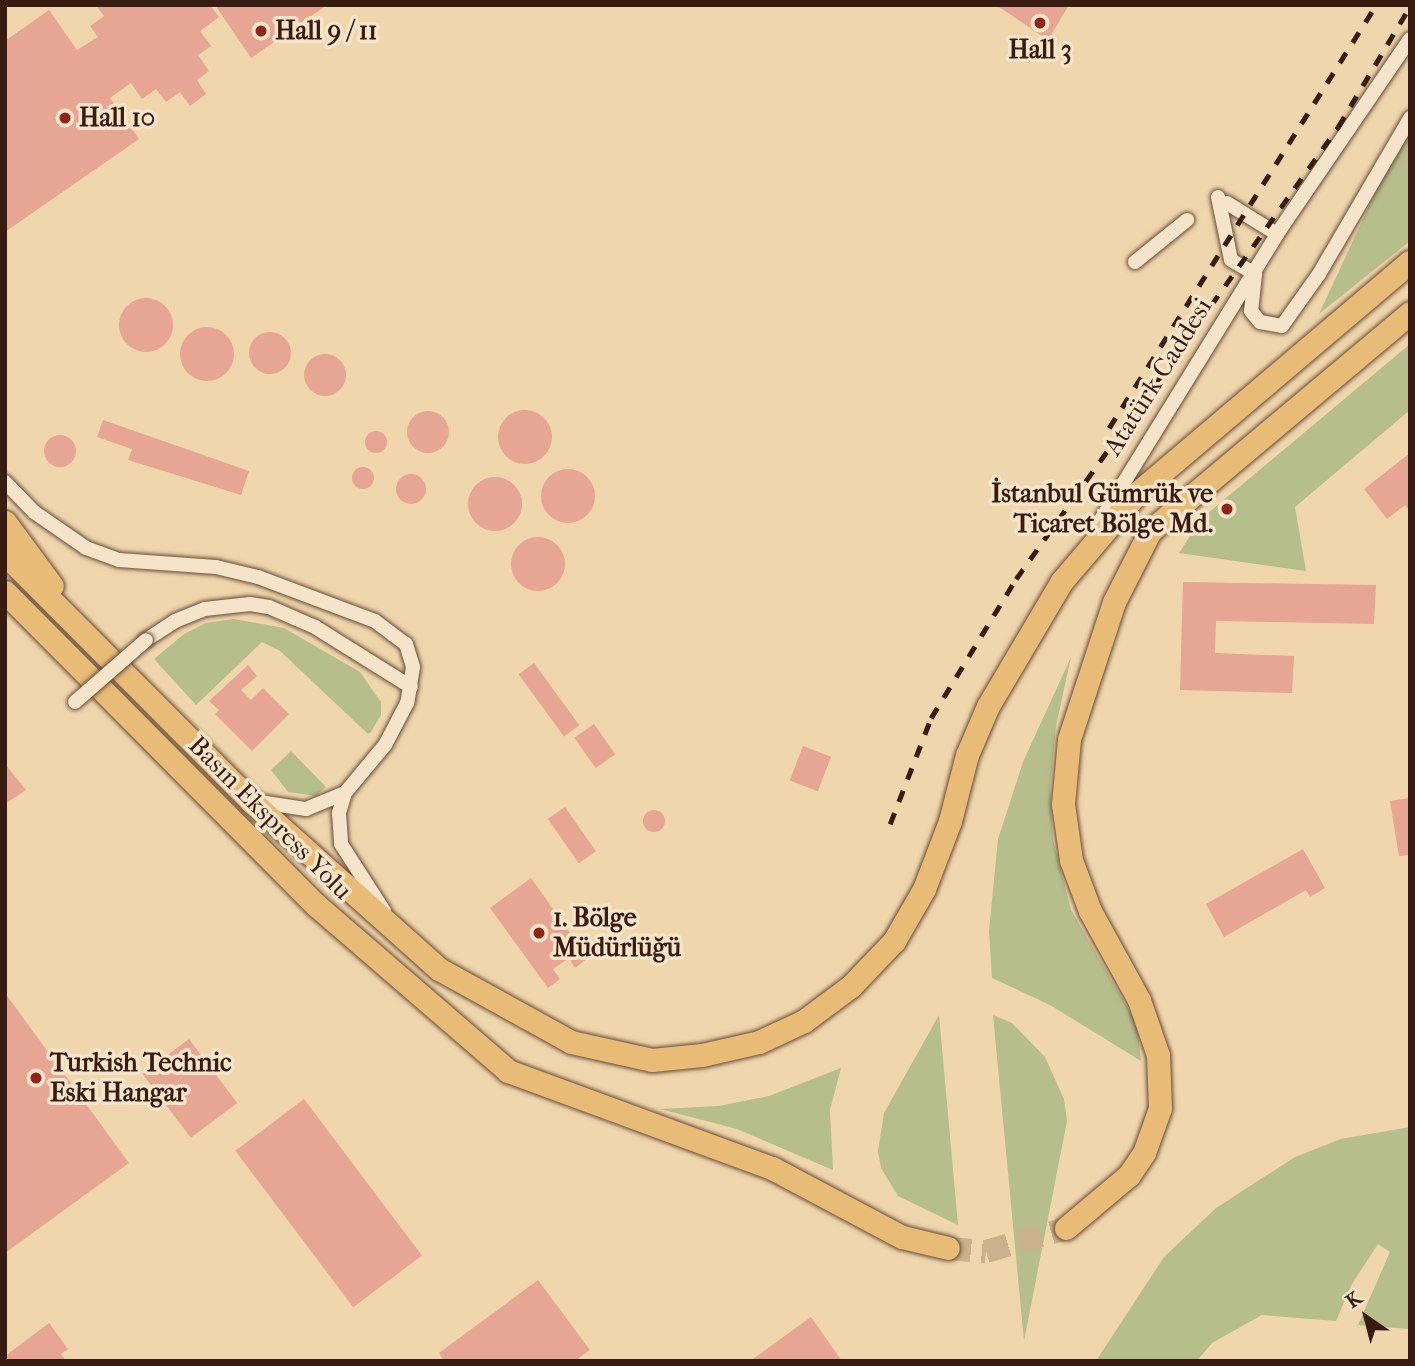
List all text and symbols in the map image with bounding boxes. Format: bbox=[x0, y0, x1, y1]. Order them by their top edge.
place label: Hall 9 / 11 bbox=[275, 15, 377, 47]
marker: Hall 3 bbox=[1032, 15, 1048, 31]
marker: Hall 9 / 11 bbox=[253, 23, 269, 39]
place label: Hall 3 bbox=[1008, 34, 1072, 66]
place label: Hall 10 bbox=[79, 102, 155, 134]
marker: Hall 10 bbox=[57, 110, 73, 126]
street label: Atatürk Caddesi bbox=[1097, 293, 1219, 461]
place label: İstanbul Gümrük ve Ticaret Bölge Md. bbox=[991, 478, 1213, 540]
marker: İstanbul Gümrük ve Ticaret Bölge Md. bbox=[1219, 501, 1235, 517]
street label: Basın Ekspress Yolu bbox=[182, 730, 358, 906]
place label: 1. Bölge Müdürlüğü bbox=[553, 902, 681, 964]
marker: 1. Bölge Müdürlüğü bbox=[531, 925, 547, 941]
place label: Turkish Technic Eski Hangar bbox=[50, 1047, 231, 1108]
marker: Turkish Technic Eski Hangar bbox=[28, 1070, 44, 1086]
north arrow bbox=[1331, 1282, 1401, 1352]
text: K bbox=[1342, 1287, 1366, 1313]

